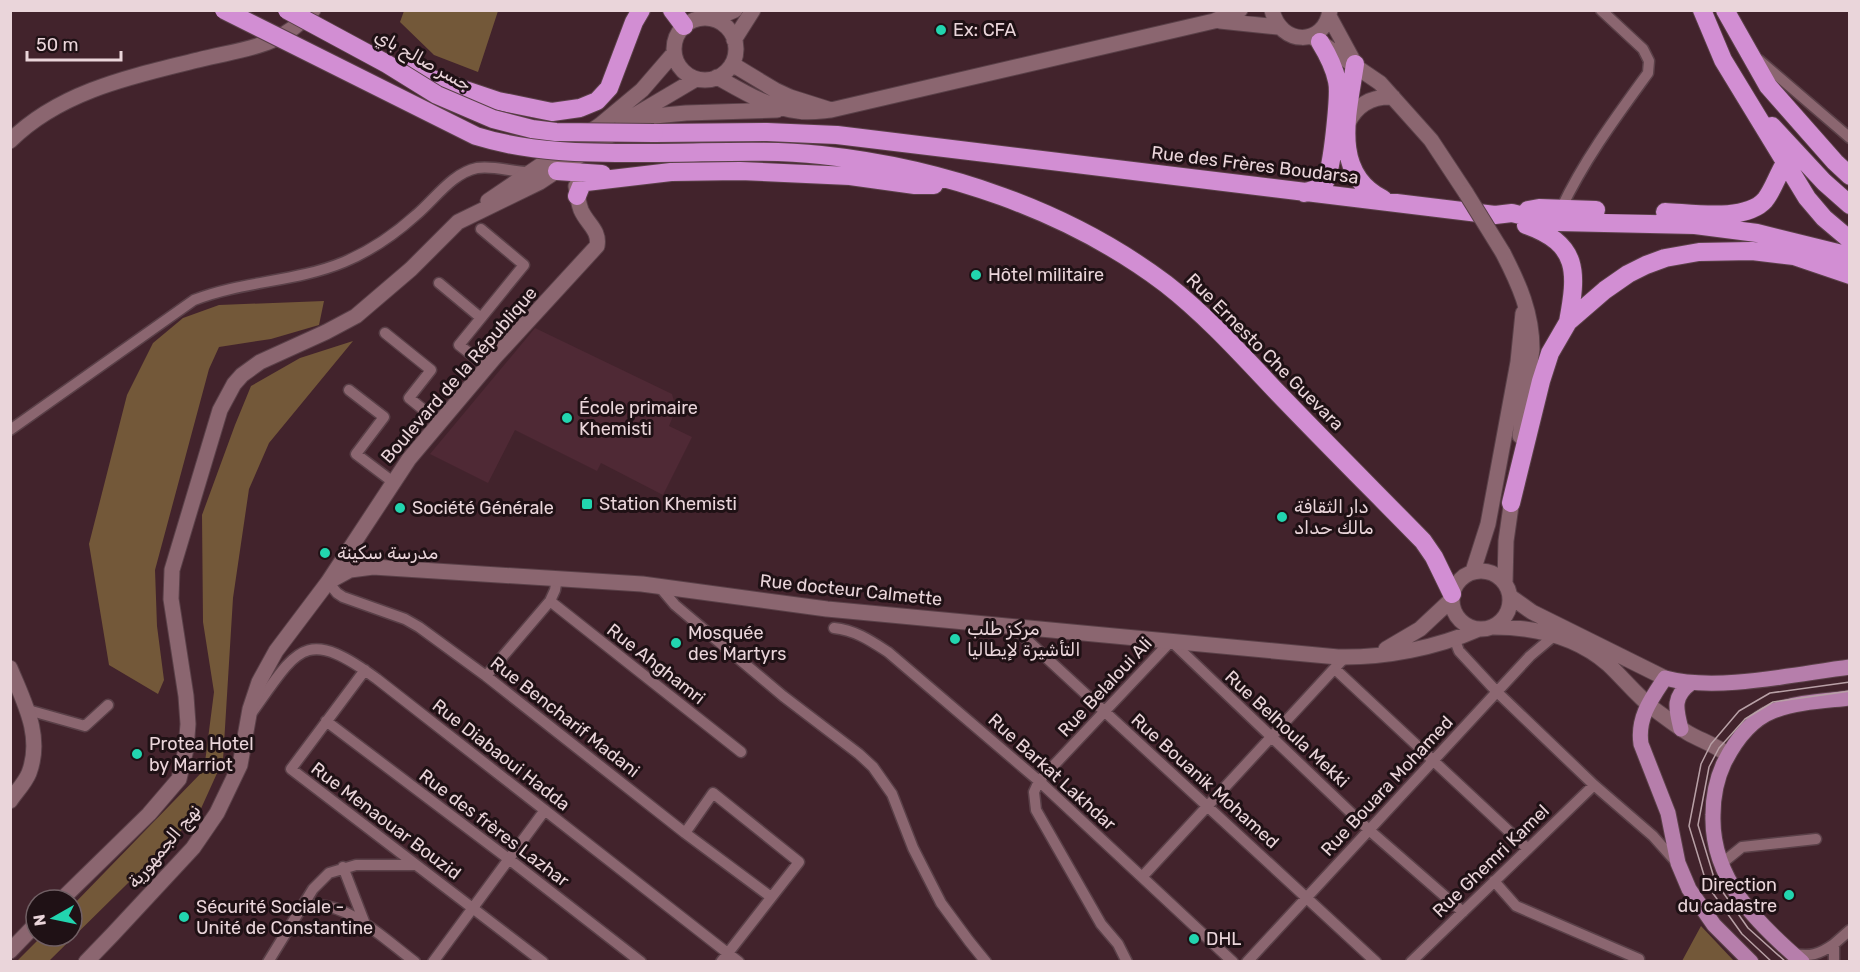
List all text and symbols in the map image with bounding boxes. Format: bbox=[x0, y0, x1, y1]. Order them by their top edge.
place label: Ex: CFA bbox=[953, 19, 1016, 41]
marker: Ex: CFA bbox=[934, 23, 948, 37]
scale bar bbox=[27, 24, 122, 62]
street label: جسر صالح باي bbox=[370, 24, 475, 97]
text: 50 m bbox=[36, 34, 79, 56]
street label: Rue des Frères Boudarsa bbox=[1150, 141, 1360, 189]
place label: Hôtel militaire bbox=[988, 264, 1104, 286]
marker: Hôtel militaire bbox=[969, 268, 983, 282]
street label: Rue Ernesto Che Guevara bbox=[1182, 269, 1348, 435]
street label: Boulevard de la République bbox=[376, 282, 542, 468]
place label: École primaire Khemisti bbox=[579, 397, 698, 440]
marker: École primaire Khemisti bbox=[560, 411, 574, 425]
place label: Station Khemisti bbox=[599, 493, 737, 515]
place label: دار الثقافة مالك حداد bbox=[1294, 496, 1374, 539]
place label: Société Générale bbox=[412, 497, 554, 519]
marker: Station Khemisti bbox=[580, 497, 594, 511]
marker: Société Générale bbox=[393, 501, 407, 515]
marker: دار الثقافة مالك حداد bbox=[1275, 510, 1289, 524]
place label: مدرسة سكينة bbox=[337, 542, 438, 564]
marker: مدرسة سكينة bbox=[318, 546, 332, 560]
street label: Rue docteur Calmette bbox=[759, 569, 943, 611]
place label: مركز طلب التأشيرة لإيطاليا bbox=[967, 618, 1080, 661]
street label: Rue Ahghamri bbox=[603, 619, 709, 709]
place label: Mosquée des Martyrs bbox=[688, 622, 786, 665]
marker: مركز طلب التأشيرة لإيطاليا bbox=[948, 632, 962, 646]
street label: Rue Belaloui Ali bbox=[1053, 633, 1157, 741]
marker: Mosquée des Martyrs bbox=[669, 636, 683, 650]
street label: Rue Bencharif Madani bbox=[486, 652, 644, 782]
street label: Rue Belhoula Mekki bbox=[1220, 666, 1354, 792]
street label: Rue Diabaoui Hadda bbox=[428, 694, 574, 816]
street label: Rue Barkat Lakhdar bbox=[984, 709, 1120, 835]
street label: Rue Bouanik Mohamed bbox=[1127, 709, 1283, 853]
street label: Rue Bouara Mohamed bbox=[1316, 711, 1458, 861]
place label: Protea Hotel by Marriot bbox=[149, 733, 254, 776]
marker: Protea Hotel by Marriot bbox=[130, 747, 144, 761]
street label: Rue Menaouar Bouzid bbox=[307, 758, 465, 884]
street label: Rue des frères Lazhar bbox=[415, 764, 573, 892]
street label: نهج الجمهورية bbox=[123, 800, 206, 893]
street label: Rue Ghemri Kamel bbox=[1428, 800, 1554, 922]
place label: Direction du cadastre bbox=[1678, 874, 1777, 917]
north arrow bbox=[24, 888, 84, 948]
marker: Direction du cadastre bbox=[1782, 888, 1796, 902]
place label: Sécurité Sociale - Unité de Constantine bbox=[196, 896, 373, 939]
marker: Sécurité Sociale - Unité de Constantine bbox=[177, 910, 191, 924]
text: N bbox=[29, 913, 50, 927]
place label: DHL bbox=[1206, 928, 1241, 950]
marker: DHL bbox=[1187, 932, 1201, 946]

